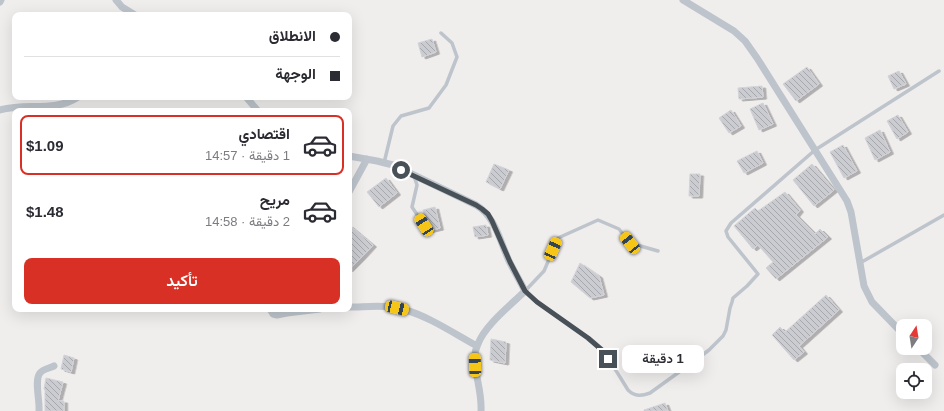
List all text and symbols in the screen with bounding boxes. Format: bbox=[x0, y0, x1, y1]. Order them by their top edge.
text: الانطلاق bbox=[269, 27, 316, 44]
text: الوجهة bbox=[275, 65, 316, 82]
text: اقتصادي bbox=[238, 125, 290, 142]
icon: car bbox=[302, 127, 338, 163]
text: $1.09 bbox=[26, 137, 64, 154]
text: 1 دقيقة · 14:57 bbox=[205, 148, 290, 163]
route start bbox=[392, 161, 410, 179]
text: مريح bbox=[260, 191, 290, 208]
icon: car bbox=[302, 193, 338, 229]
text: $1.48 bbox=[26, 203, 64, 220]
car bbox=[412, 212, 436, 238]
text: 2 دقيقة · 14:58 bbox=[205, 214, 290, 229]
car bbox=[618, 230, 642, 256]
car bbox=[543, 236, 563, 262]
button: تأكيد bbox=[24, 258, 340, 304]
car bbox=[384, 299, 410, 317]
north arrow bbox=[896, 319, 932, 355]
map controls bbox=[896, 319, 932, 399]
callout: 1 دقيقة bbox=[622, 345, 704, 373]
route end bbox=[599, 350, 617, 368]
text: 1 دقيقة bbox=[642, 351, 684, 366]
car bbox=[469, 353, 481, 377]
button: locate bbox=[896, 363, 932, 399]

